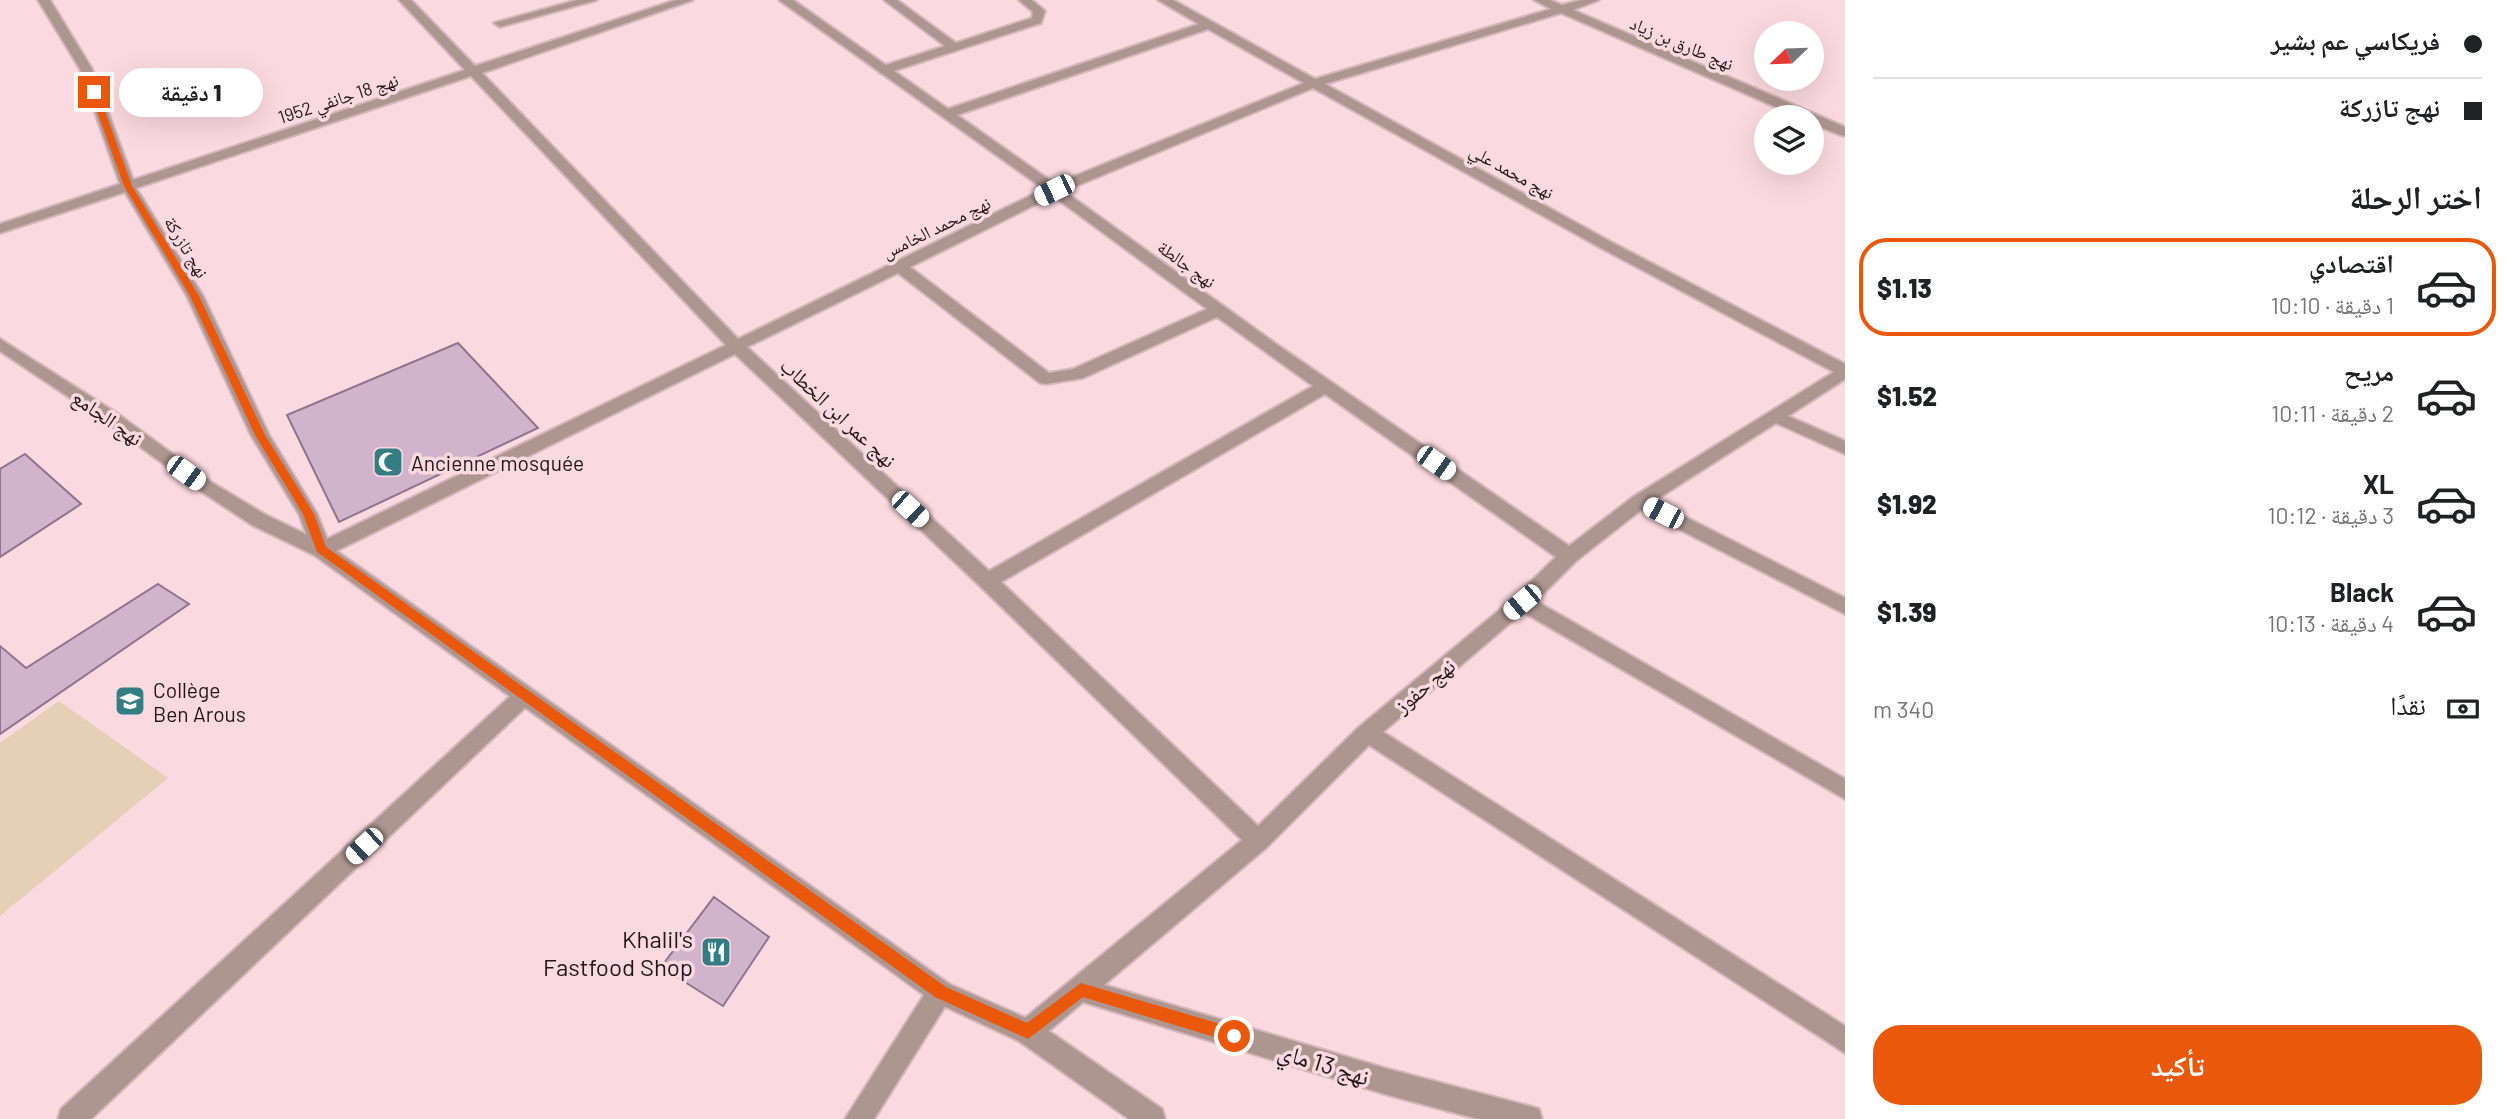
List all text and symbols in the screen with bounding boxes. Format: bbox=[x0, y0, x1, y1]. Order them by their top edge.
street label: نهج طارق بن زياد bbox=[1626, 11, 1737, 77]
north arrow bbox=[1754, 21, 1824, 91]
map controls bbox=[1754, 21, 1824, 175]
text: فريكاسي عم بشير bbox=[2271, 24, 2440, 55]
callout: 1 دقيقة bbox=[119, 68, 262, 116]
street label: نهج 18 جانفي 1952 bbox=[275, 68, 402, 132]
route end bbox=[78, 76, 110, 108]
text: 1 دقيقة bbox=[160, 78, 222, 106]
text: نهج تازركة bbox=[2339, 91, 2440, 122]
button: layers bbox=[1754, 105, 1824, 175]
street label: نهج محمد علي bbox=[1464, 139, 1558, 207]
car bbox=[1031, 171, 1078, 209]
text: اختر الرحلة bbox=[2349, 177, 2482, 215]
street label: نهج محمد الخامس bbox=[878, 191, 995, 265]
street label: نهج تازركة bbox=[158, 212, 214, 283]
street label: نهج جالطة bbox=[1152, 236, 1220, 294]
text: اقتصادي bbox=[2309, 247, 2394, 278]
icon: car bbox=[2415, 256, 2478, 319]
text: $1.13 bbox=[1877, 272, 1932, 303]
text: 1 دقيقة · 10:10 bbox=[2271, 291, 2394, 319]
street label: نهج عمر ابن الخطاب bbox=[774, 352, 902, 474]
text: مريح bbox=[2344, 355, 2394, 386]
icon: car bbox=[2415, 364, 2478, 427]
text: $1.52 bbox=[1877, 380, 1937, 411]
street label: نهج الجامع bbox=[67, 384, 148, 452]
text: 2 دقيقة · 10:11 bbox=[2271, 399, 2394, 427]
car bbox=[1413, 442, 1460, 484]
mosque icon: Ancienne mosquée bbox=[371, 445, 405, 479]
place label: Ancienne mosquée bbox=[411, 450, 584, 475]
car bbox=[163, 452, 210, 494]
text: XL bbox=[2363, 468, 2394, 499]
icon: car bbox=[2415, 472, 2478, 535]
car bbox=[888, 487, 933, 531]
text: $1.92 bbox=[1877, 488, 1937, 519]
car bbox=[1640, 494, 1687, 532]
text: 3 دقيقة · 10:12 bbox=[2268, 501, 2394, 529]
text: Black bbox=[2330, 576, 2394, 607]
car bbox=[1500, 580, 1545, 624]
icon: car bbox=[2415, 580, 2478, 643]
text: $1.39 bbox=[1877, 596, 1936, 627]
text: 4 دقيقة · 10:13 bbox=[2267, 609, 2394, 637]
street label: نهج حفوز bbox=[1388, 652, 1461, 720]
place label: Collège Ben Arous bbox=[153, 677, 246, 726]
school or university icon: Collège Ben Arous bbox=[113, 684, 147, 718]
text: نقدًا bbox=[2390, 689, 2426, 720]
icon: cash bbox=[2444, 690, 2482, 728]
text: 340 m bbox=[1873, 695, 1934, 723]
car bbox=[342, 824, 387, 868]
place label: Khalil's Fastfood Shop bbox=[543, 924, 693, 981]
restaurant icon: Khalil's Fastfood Shop bbox=[699, 935, 733, 969]
route start bbox=[1218, 1020, 1250, 1052]
button: تأكيد bbox=[1873, 1025, 2482, 1105]
street label: نهج 13 ماي bbox=[1273, 1035, 1373, 1096]

